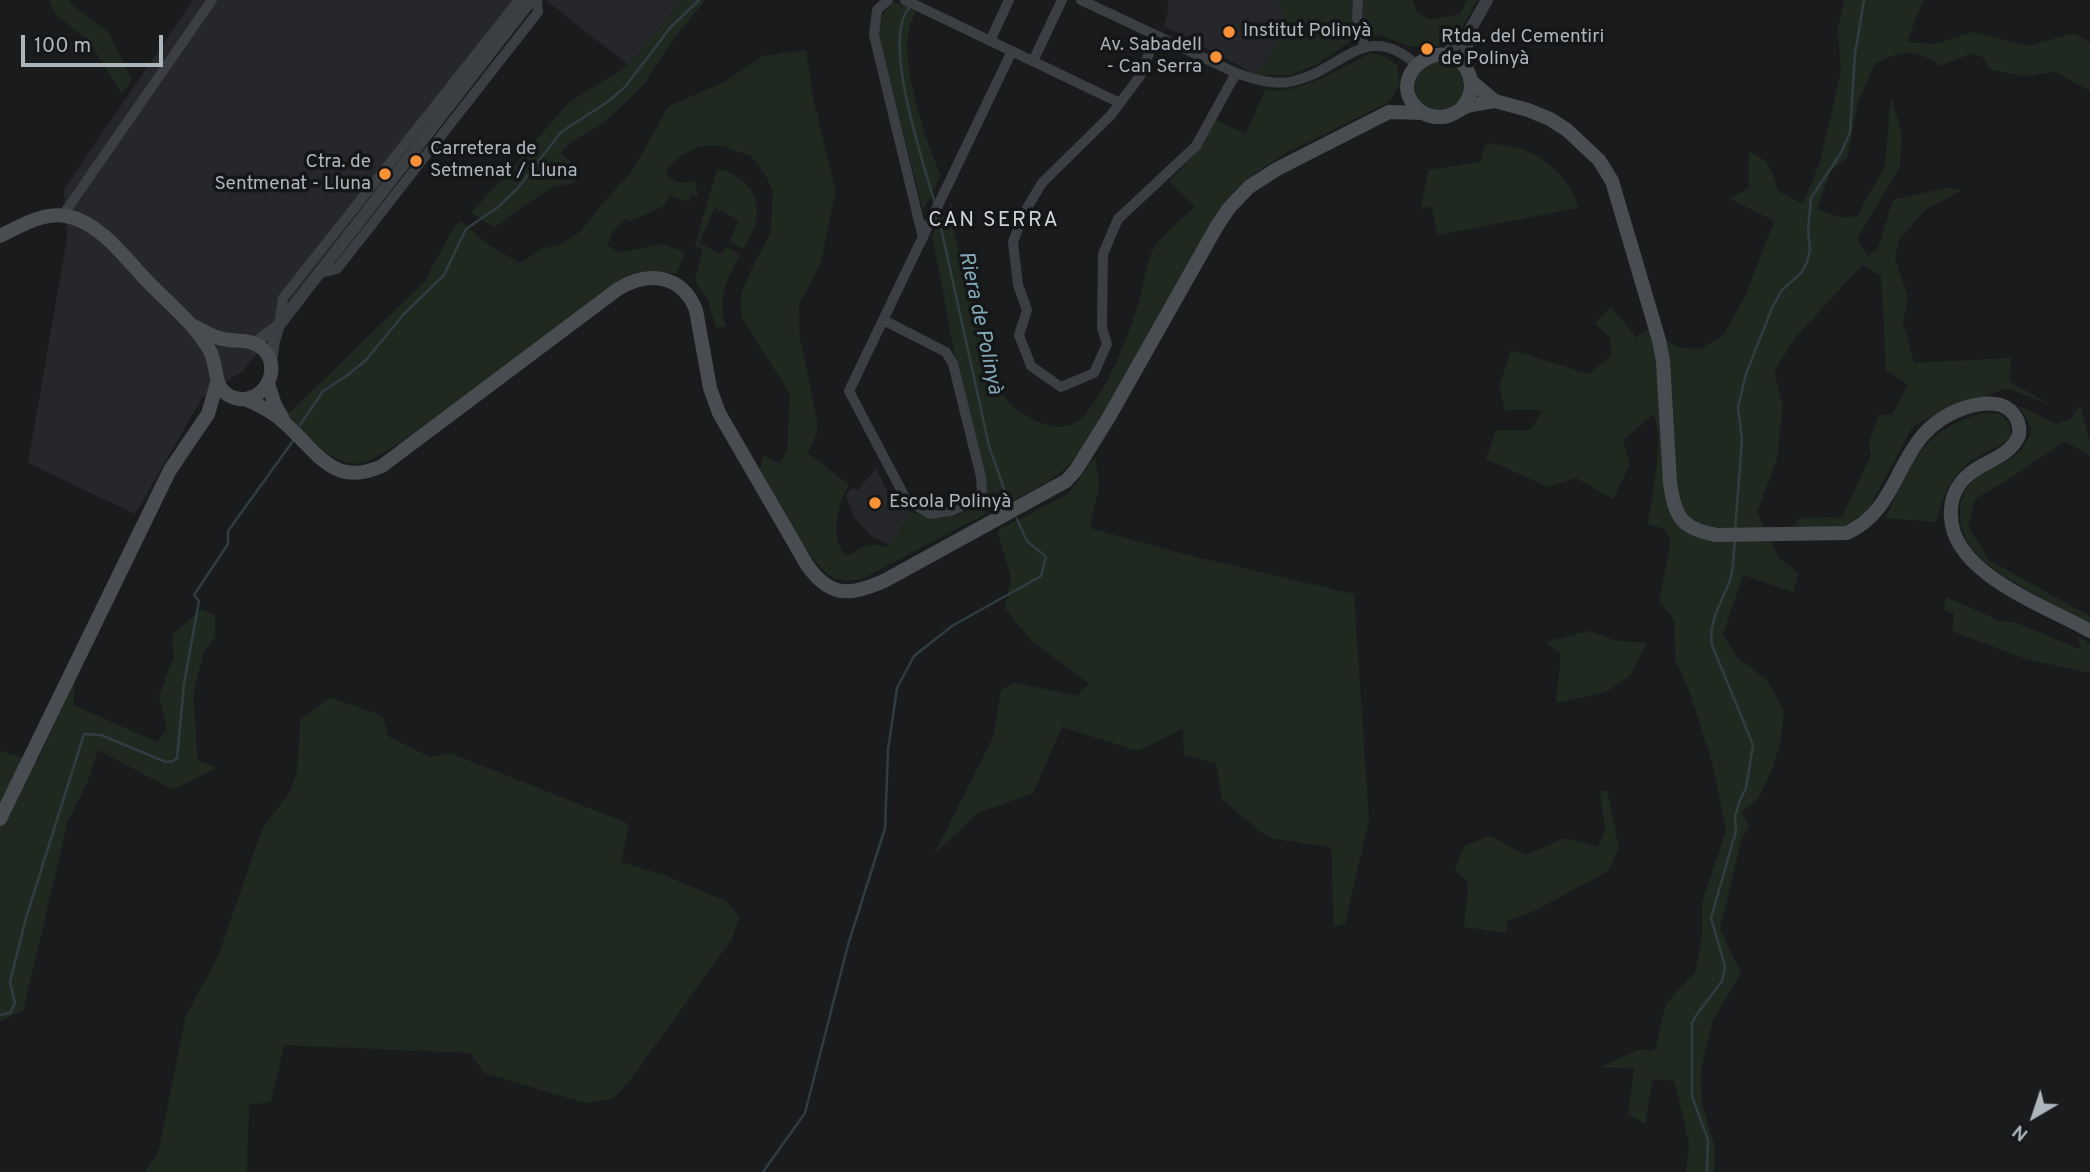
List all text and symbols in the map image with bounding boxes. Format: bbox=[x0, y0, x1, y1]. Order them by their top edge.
scale bar bbox=[24, 21, 166, 65]
place label: Institut Polinyà bbox=[1243, 21, 1371, 43]
marker: Institut Polinyà bbox=[1221, 24, 1237, 40]
place label: Rtda. del Cementiri de Polinyà bbox=[1441, 27, 1604, 71]
text: 100 m bbox=[34, 33, 91, 60]
place label: Av. Sabadell - Can Serra bbox=[1099, 35, 1202, 79]
marker: Rtda. del Cementiri de Polinyà bbox=[1419, 41, 1435, 57]
marker: Av. Sabadell - Can Serra bbox=[1208, 49, 1224, 65]
place label: Carretera de Setmenat / Lluna bbox=[430, 139, 577, 183]
place label: Ctra. de Sentmenat - Lluna bbox=[215, 152, 371, 196]
marker: Carretera de Setmenat / Lluna bbox=[408, 153, 424, 169]
marker: Ctra. de Sentmenat - Lluna bbox=[377, 166, 393, 182]
district label: CAN SERRA bbox=[929, 209, 1059, 235]
water label: Riera de Polinyà bbox=[952, 249, 1006, 397]
place label: Escola Polinyà bbox=[889, 492, 1011, 514]
marker: Escola Polinyà bbox=[867, 495, 883, 511]
north arrow bbox=[1999, 1081, 2069, 1151]
text: N bbox=[2008, 1119, 2034, 1146]

